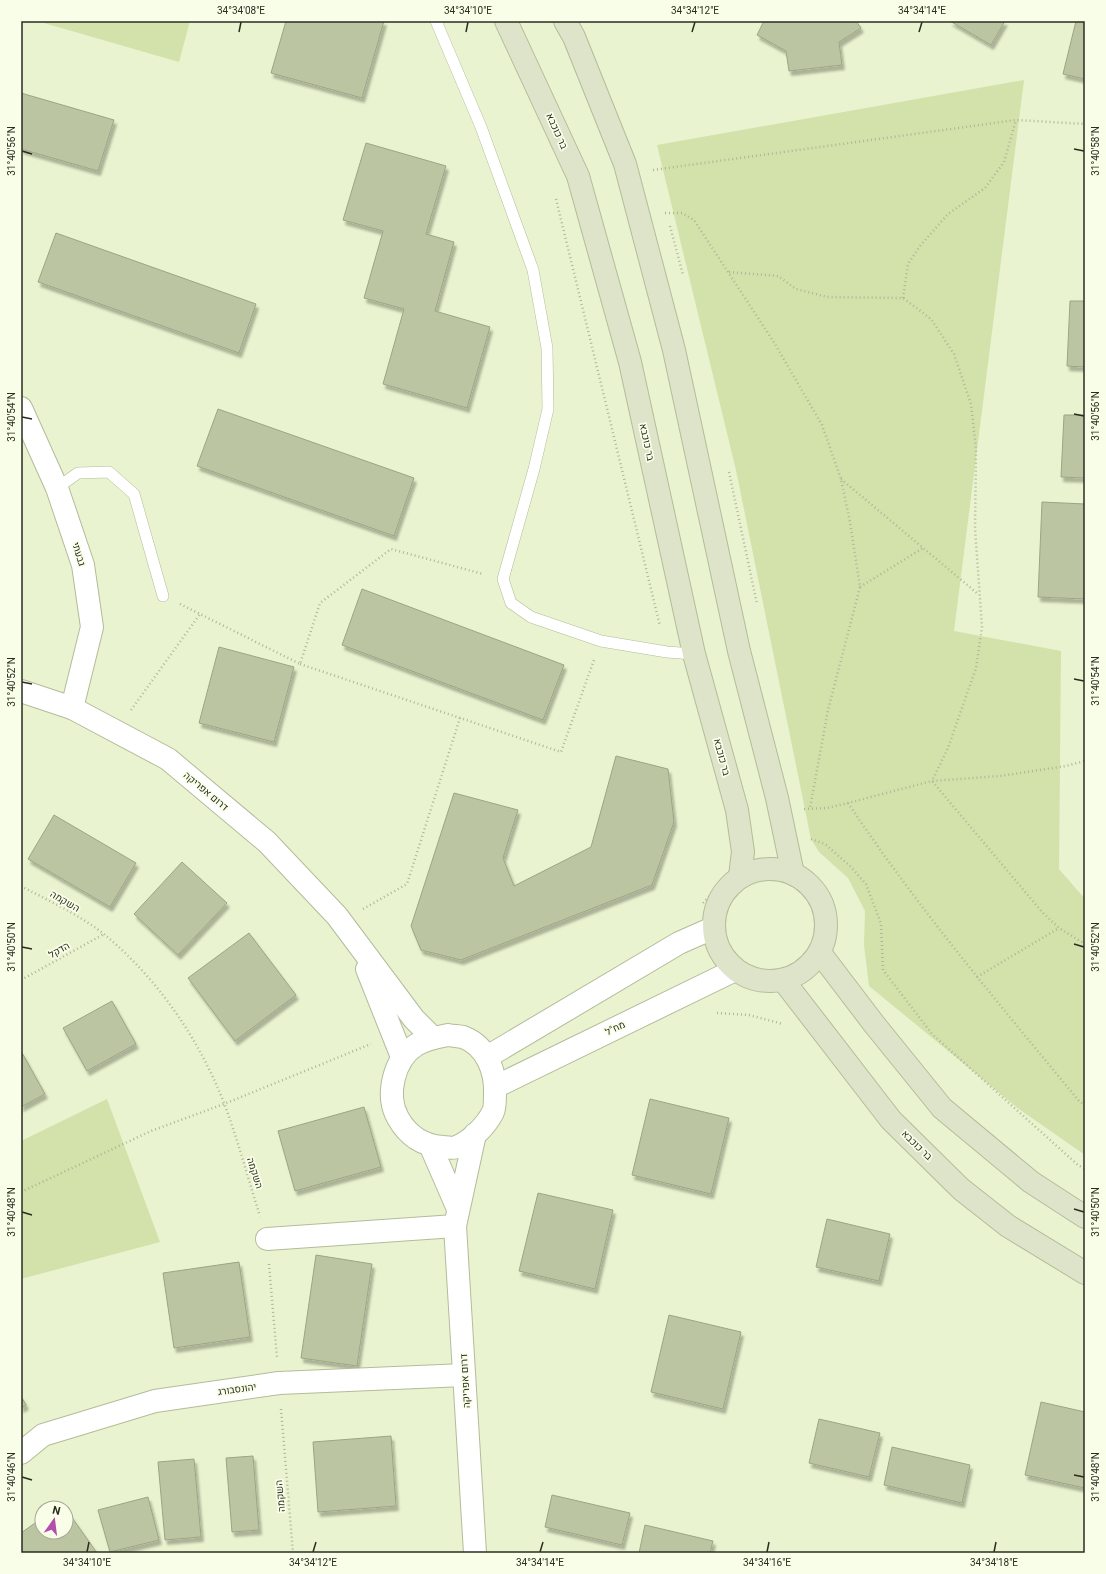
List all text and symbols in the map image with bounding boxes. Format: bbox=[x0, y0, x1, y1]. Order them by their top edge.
text: 34°34'08"E bbox=[217, 5, 265, 16]
text: 34°34'10"E bbox=[444, 5, 492, 16]
text: 34°34'12"E bbox=[671, 5, 719, 16]
text: 34°34'14"E bbox=[898, 5, 946, 16]
street label: בר כוכבא bbox=[544, 111, 570, 151]
text: 31°40'56"N bbox=[6, 126, 17, 176]
text: 31°40'58"N bbox=[1090, 126, 1101, 176]
text: 31°40'56"N bbox=[1090, 391, 1101, 441]
text: 31°40'54"N bbox=[6, 392, 17, 442]
street label: בר כוכבא bbox=[638, 422, 656, 462]
street label: גבעתי bbox=[70, 541, 88, 567]
text: 31°40'54"N bbox=[1090, 656, 1101, 706]
text: 31°40'52"N bbox=[6, 657, 17, 707]
street label: בר כוכבא bbox=[712, 737, 732, 778]
street label: דרום אפריקה bbox=[182, 769, 230, 813]
street label: השקמה bbox=[48, 888, 82, 914]
text: 31°40'50"N bbox=[6, 922, 17, 972]
text: 31°40'52"N bbox=[1090, 922, 1101, 972]
street label: הדקל bbox=[47, 940, 72, 960]
street label: מח"ל bbox=[603, 1019, 627, 1037]
street label: בר כוכבא bbox=[899, 1128, 935, 1163]
street label: השקמה bbox=[245, 1156, 265, 1190]
text: 31°40'48"N bbox=[6, 1187, 17, 1237]
text: 31°40'50"N bbox=[1090, 1187, 1101, 1237]
street label: דרום אפריקה bbox=[458, 1353, 472, 1409]
street label: יהונסבורג bbox=[217, 1381, 257, 1397]
text: 31°40'46"N bbox=[6, 1452, 17, 1502]
text: 31°40'48"N bbox=[1090, 1452, 1101, 1502]
street label: השקמה bbox=[273, 1479, 287, 1513]
north arrow bbox=[34, 1500, 74, 1540]
text: N bbox=[51, 1504, 62, 1518]
text: 34°34'10"E bbox=[63, 1557, 111, 1568]
text: 34°34'12"E bbox=[289, 1557, 337, 1568]
text: 34°34'14"E bbox=[516, 1557, 564, 1568]
text: 34°34'16"E bbox=[743, 1557, 791, 1568]
text: 34°34'18"E bbox=[970, 1557, 1018, 1568]

